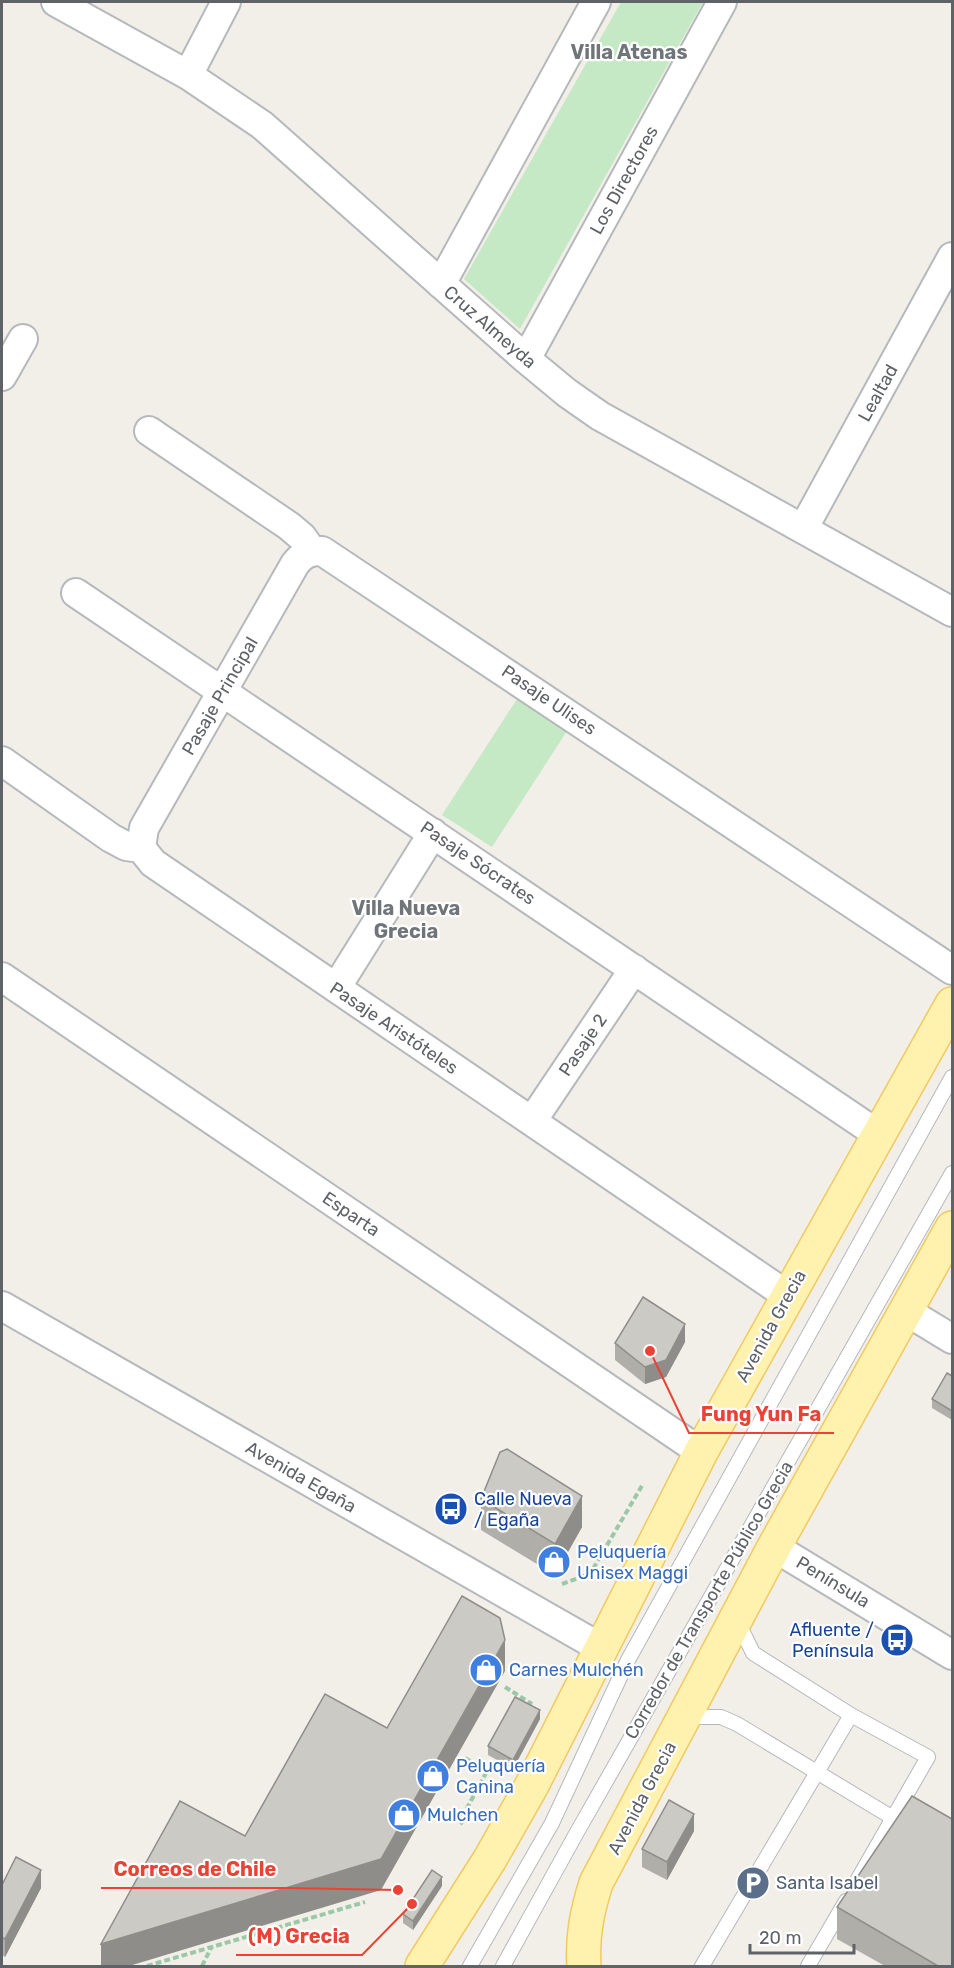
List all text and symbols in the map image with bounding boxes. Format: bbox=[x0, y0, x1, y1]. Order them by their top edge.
district label: Villa Atenas bbox=[571, 40, 687, 64]
street label: Los Directores bbox=[585, 122, 663, 238]
street label: Cruz Almeyda bbox=[439, 281, 541, 373]
street label: Lealtad bbox=[853, 361, 903, 425]
street label: Pasaje Principal bbox=[177, 633, 263, 759]
street label: Pasaje Ulises bbox=[497, 660, 601, 740]
street label: Pasaje Sócrates bbox=[416, 816, 540, 910]
district label: Villa Nueva Grecia bbox=[352, 896, 460, 943]
street label: Pasaje Aristóteles bbox=[326, 977, 462, 1079]
street label: Pasaje 2 bbox=[554, 1010, 612, 1080]
street label: Esparta bbox=[318, 1187, 384, 1241]
street label: Avenida Grecia bbox=[731, 1266, 811, 1386]
callout: Fung Yun Fa bbox=[689, 1395, 834, 1433]
text: Fung Yun Fa bbox=[701, 1402, 821, 1426]
street label: Avenida Egaña bbox=[242, 1437, 360, 1517]
street label: Corredor de Transporte Público Grecia bbox=[620, 1457, 798, 1743]
place label: Calle Nueva / Egaña bbox=[474, 1488, 572, 1531]
bus stop icon: Calle Nueva / Egaña bbox=[433, 1491, 469, 1527]
place label: Peluquería Unisex Maggi bbox=[577, 1541, 688, 1584]
shop icon: Peluquería Unisex Maggi bbox=[536, 1544, 572, 1580]
street label: Península bbox=[792, 1551, 874, 1613]
place label: Afluente / Península bbox=[790, 1619, 874, 1662]
bus stop icon: Afluente / Península bbox=[879, 1622, 915, 1658]
shop icon: Carnes Mulchén bbox=[468, 1652, 504, 1688]
place label: Carnes Mulchén bbox=[509, 1659, 644, 1681]
street label: Avenida Grecia bbox=[603, 1738, 681, 1858]
place label: Peluquería Canina bbox=[456, 1755, 546, 1798]
shop icon: Peluquería Canina bbox=[415, 1758, 451, 1794]
shop icon: Mulchen bbox=[386, 1797, 422, 1833]
place label: Mulchen bbox=[427, 1804, 498, 1826]
callout: Correos de Chile bbox=[101, 1850, 288, 1888]
text: Correos de Chile bbox=[114, 1857, 277, 1881]
parking icon: Santa Isabel bbox=[735, 1865, 771, 1901]
place label: Santa Isabel bbox=[776, 1872, 879, 1894]
callout: (M) Grecia bbox=[236, 1917, 362, 1955]
scale bar bbox=[750, 1917, 854, 1955]
text: (M) Grecia bbox=[248, 1924, 350, 1948]
text: 20 m bbox=[759, 1927, 801, 1949]

